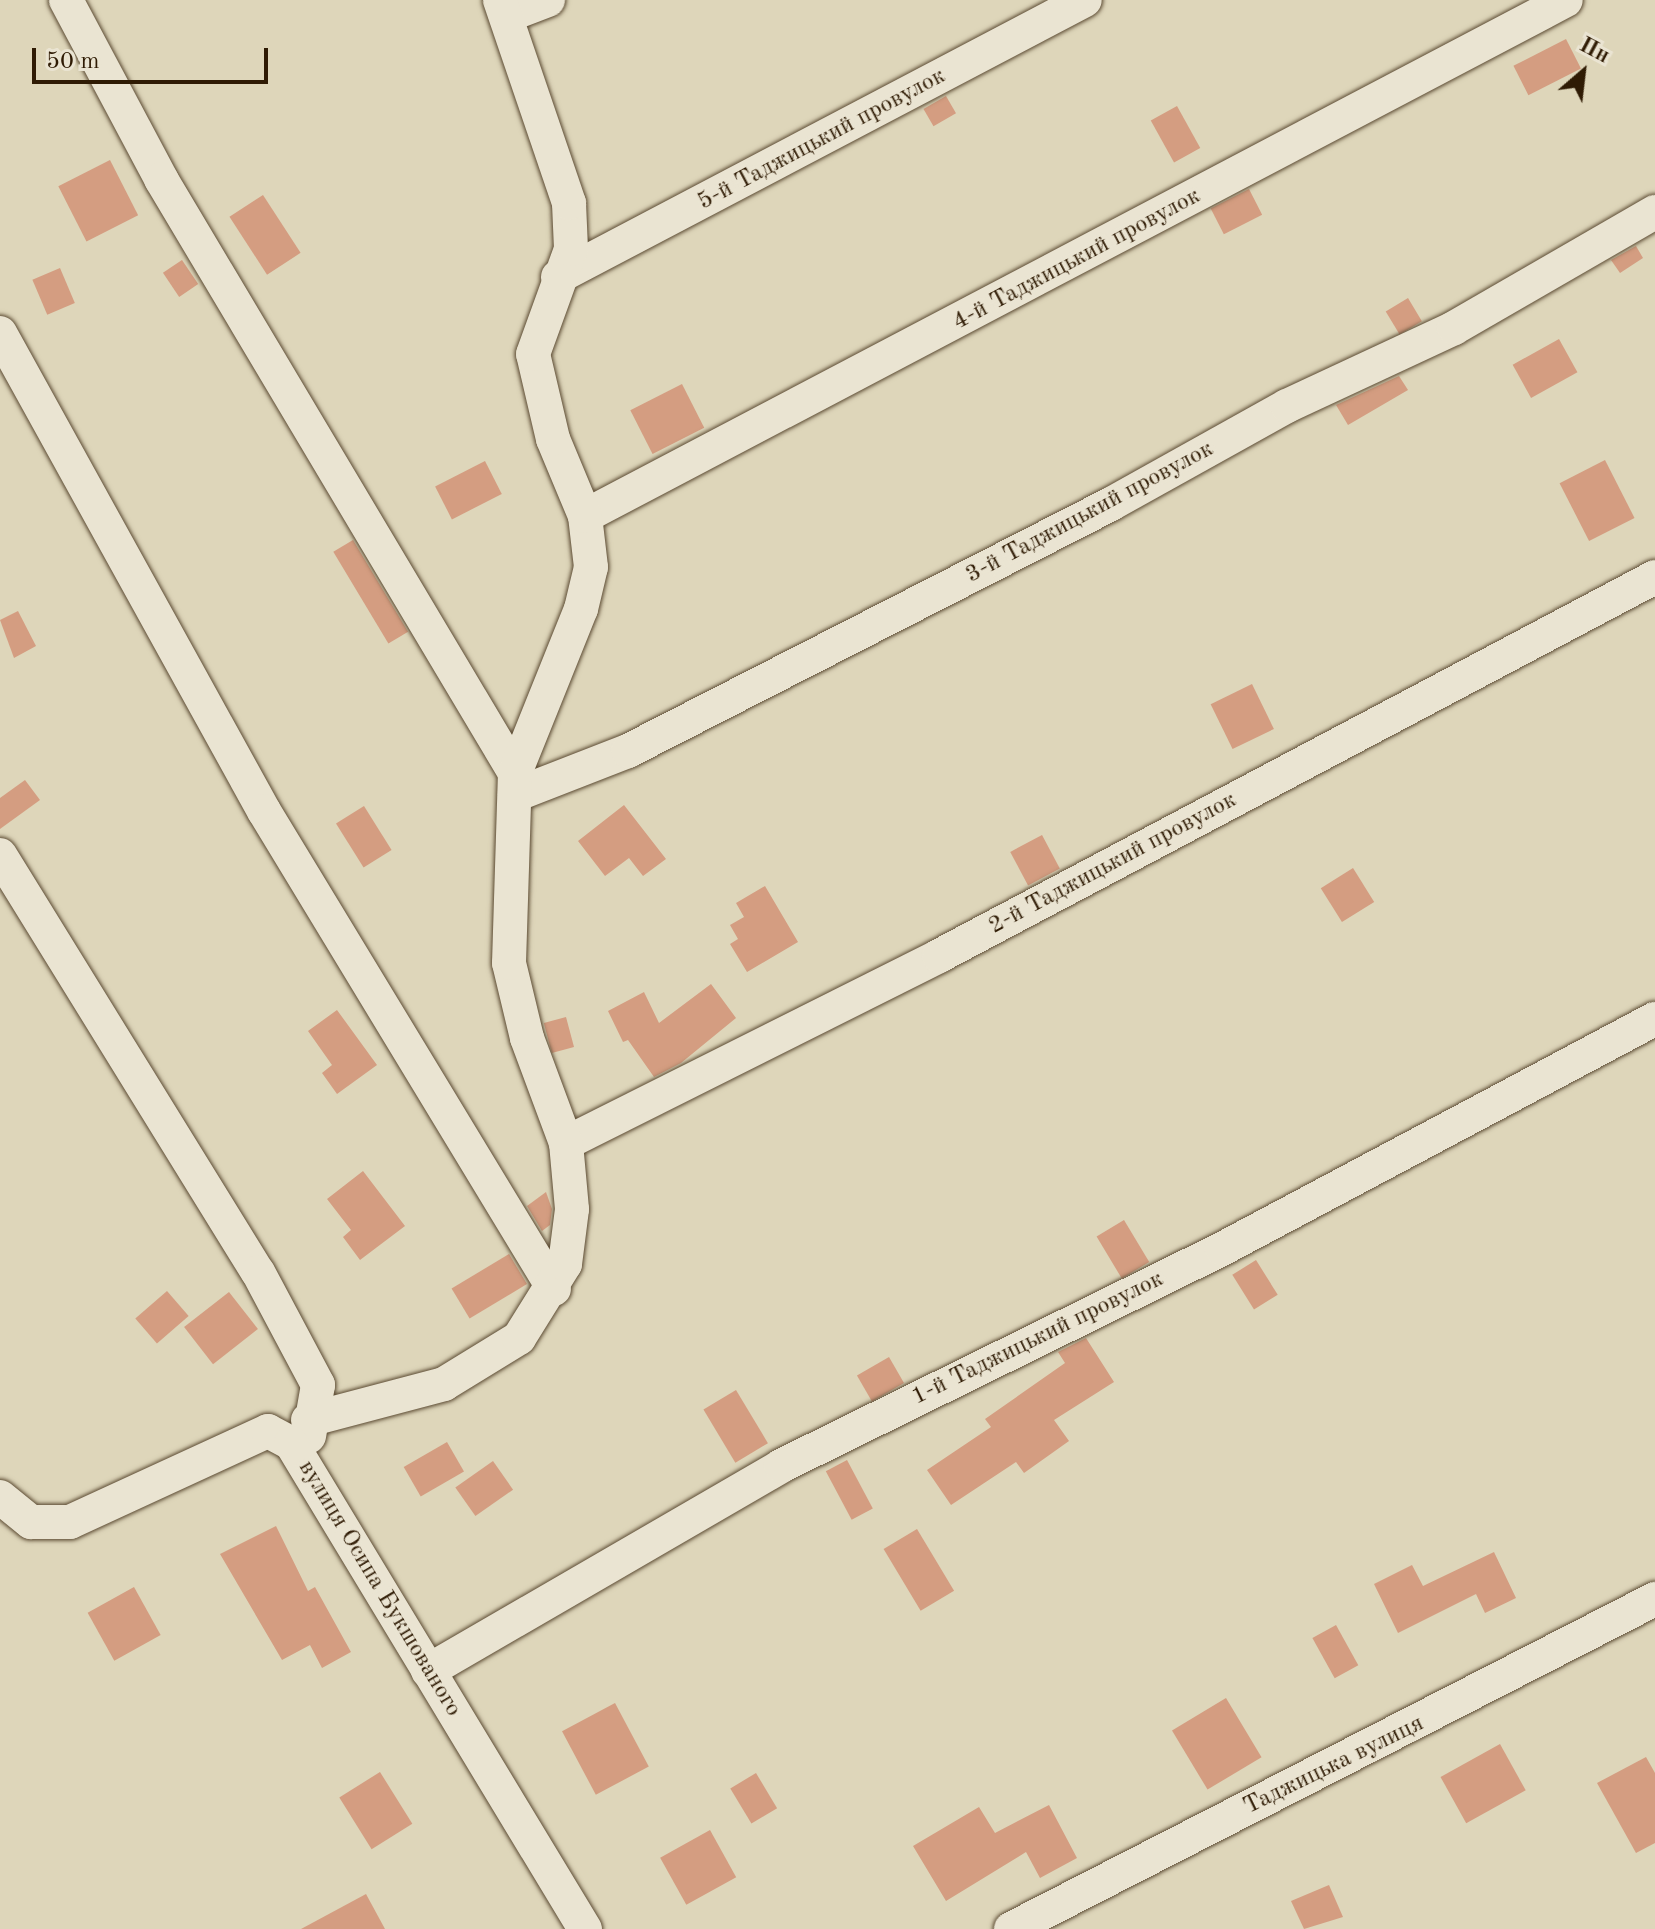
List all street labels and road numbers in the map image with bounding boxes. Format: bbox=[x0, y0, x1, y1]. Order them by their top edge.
street label: 5-й Таджицький провулок bbox=[693, 62, 951, 218]
street label: 4-й Таджицький провулок bbox=[948, 182, 1206, 338]
street label: 3-й Таджицький провулок bbox=[961, 435, 1219, 591]
street label: 2-й Таджицький провулок bbox=[984, 786, 1242, 942]
street label: 1-й Таджицький провулок bbox=[908, 1266, 1168, 1412]
street label: вулиця Осипа Букшованого bbox=[291, 1456, 467, 1722]
street label: Таджицька вулиця bbox=[1239, 1710, 1429, 1822]

